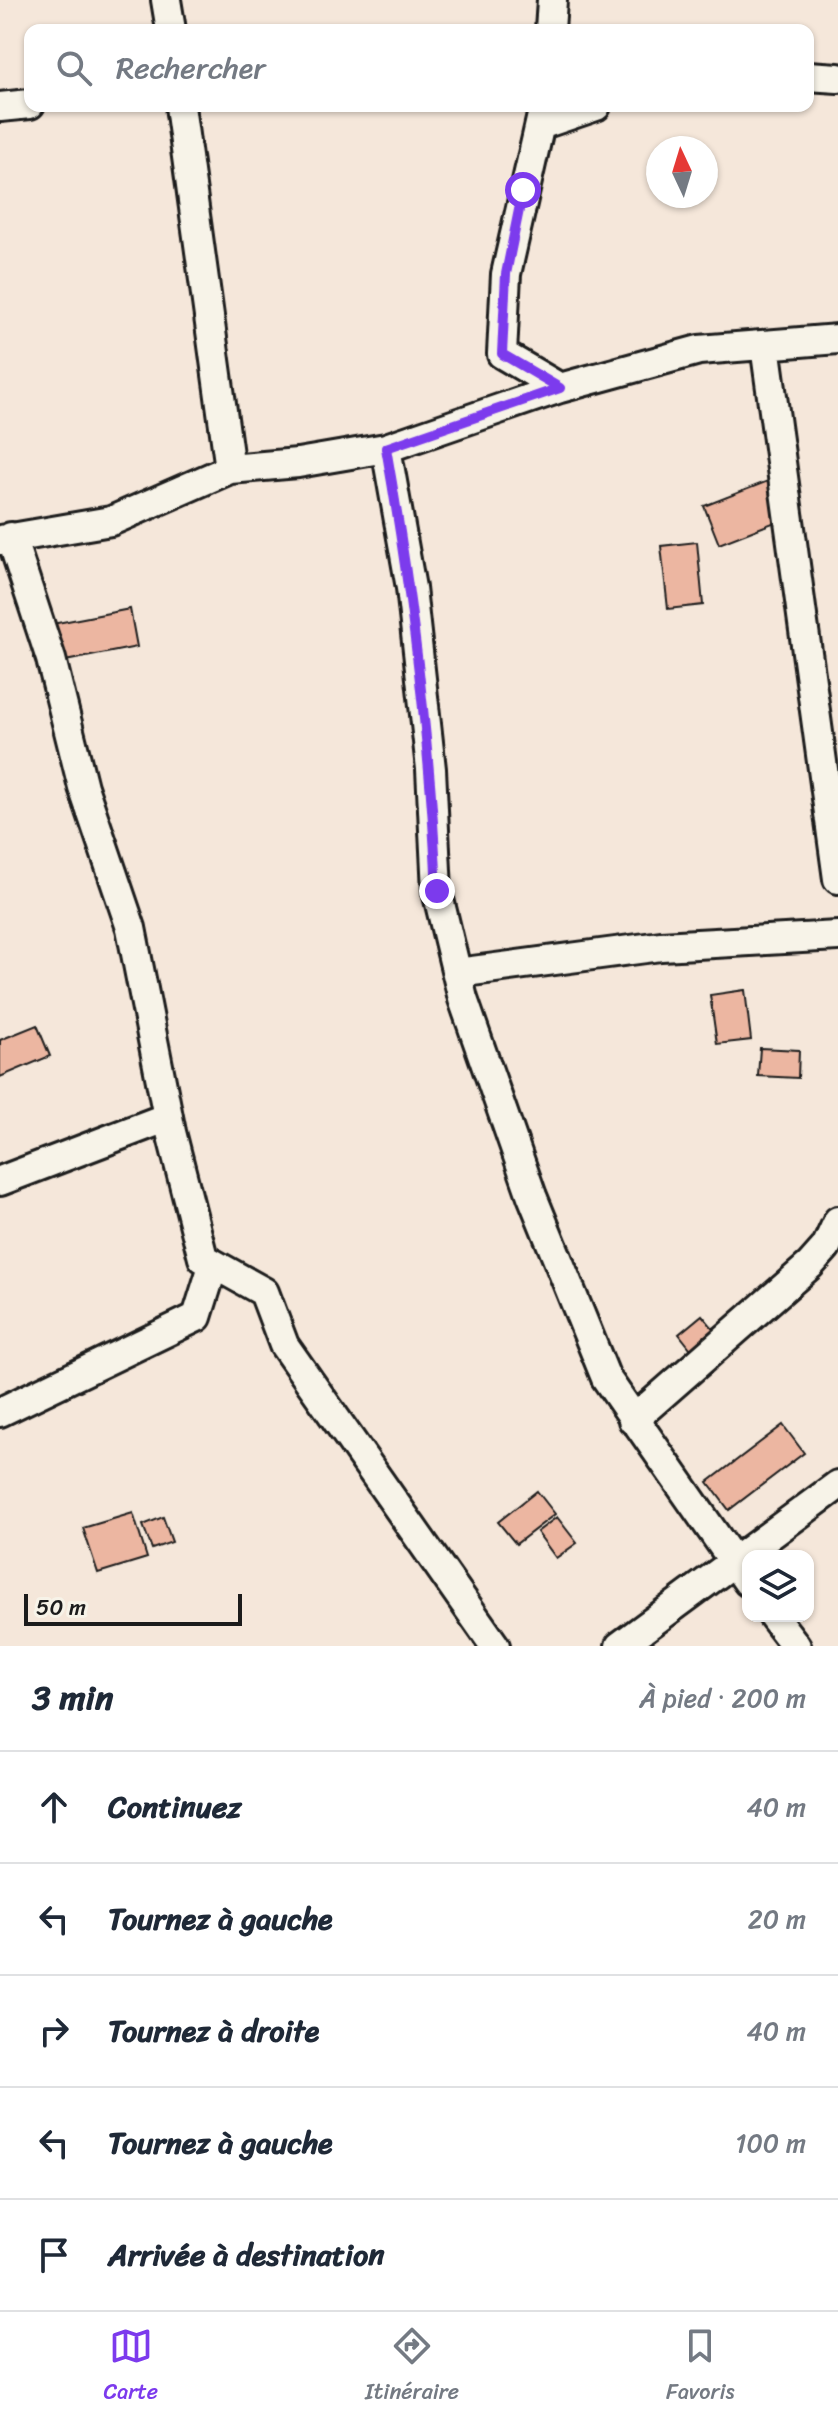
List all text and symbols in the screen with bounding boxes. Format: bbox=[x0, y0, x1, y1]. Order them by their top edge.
search box bbox=[24, 24, 814, 112]
text: Rechercher bbox=[116, 41, 266, 95]
icon: search bbox=[52, 46, 96, 90]
north arrow bbox=[646, 136, 718, 208]
route start bbox=[505, 172, 541, 208]
route end bbox=[419, 873, 455, 909]
map controls bbox=[742, 1550, 814, 1622]
button: layers bbox=[742, 1550, 814, 1622]
text: 50 m bbox=[36, 1588, 86, 1627]
scale bar bbox=[24, 1590, 242, 1626]
text: 3 min bbox=[32, 1668, 113, 1728]
text: À pied · 200 m bbox=[639, 1675, 806, 1721]
text: Continuez bbox=[108, 1780, 242, 1834]
text: 40 m bbox=[747, 1784, 806, 1830]
icon: ahead bbox=[32, 1785, 76, 1829]
text: Tournez à gauche bbox=[108, 1892, 333, 1946]
text: 20 m bbox=[748, 1896, 806, 1942]
icon: left bbox=[32, 1897, 76, 1941]
text: Tournez à droite bbox=[108, 2004, 319, 2058]
text: 40 m bbox=[747, 2008, 806, 2054]
icon: right bbox=[32, 2009, 76, 2053]
text: Tournez à gauche bbox=[108, 2116, 333, 2170]
text: 100 m bbox=[735, 2120, 806, 2166]
icon: left bbox=[32, 2121, 76, 2165]
text: Arrivée à destination bbox=[108, 2228, 385, 2282]
icon: arrive bbox=[32, 2233, 76, 2277]
tab: Carte bbox=[103, 2324, 158, 2411]
tab: Itinéraire bbox=[365, 2324, 459, 2411]
tab: Favoris bbox=[666, 2324, 735, 2411]

